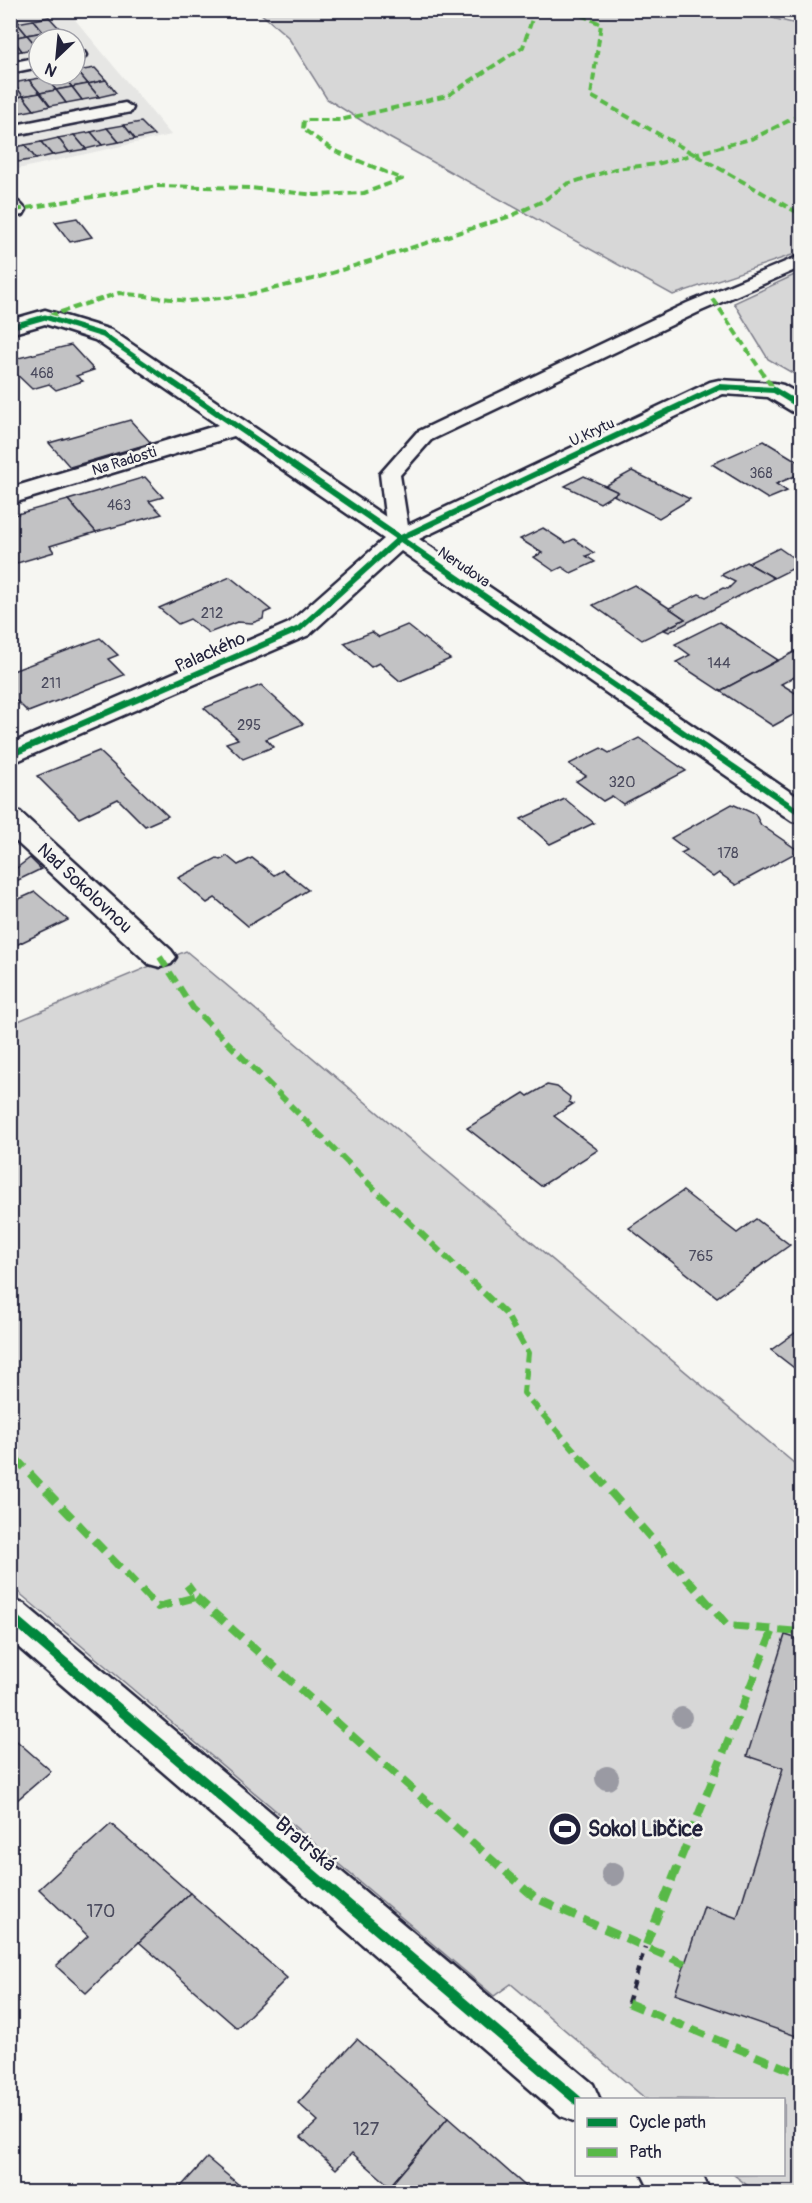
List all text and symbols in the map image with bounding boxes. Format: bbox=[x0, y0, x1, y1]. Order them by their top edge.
north arrow bbox=[27, 27, 87, 87]
text: N bbox=[41, 58, 60, 81]
house number: 468 bbox=[30, 365, 54, 382]
street label: U Krytu bbox=[567, 414, 618, 451]
street label: Na Radosti bbox=[90, 443, 159, 480]
house number: 368 bbox=[749, 465, 773, 482]
house number: 463 bbox=[107, 497, 131, 514]
street label: Nerudova bbox=[434, 543, 494, 592]
house number: 212 bbox=[201, 604, 223, 623]
street label: Palackého bbox=[171, 627, 249, 678]
house number: 144 bbox=[707, 654, 731, 673]
house number: 211 bbox=[41, 674, 61, 693]
house number: 295 bbox=[237, 716, 261, 735]
house number: 320 bbox=[608, 773, 636, 792]
street label: Nad Sokolovnou bbox=[32, 838, 137, 938]
house number: 178 bbox=[717, 844, 739, 863]
house number: 765 bbox=[689, 1247, 713, 1266]
street label: Bratrská bbox=[269, 1811, 342, 1878]
sports icon: Sokol Libčice bbox=[547, 1811, 583, 1847]
place label: Sokol Libčice bbox=[588, 1816, 703, 1843]
house number: 170 bbox=[87, 1900, 115, 1923]
legend bbox=[575, 2098, 785, 2176]
text: Cycle path bbox=[629, 2111, 706, 2134]
house number: 127 bbox=[353, 2118, 380, 2141]
text: Path bbox=[629, 2141, 662, 2164]

